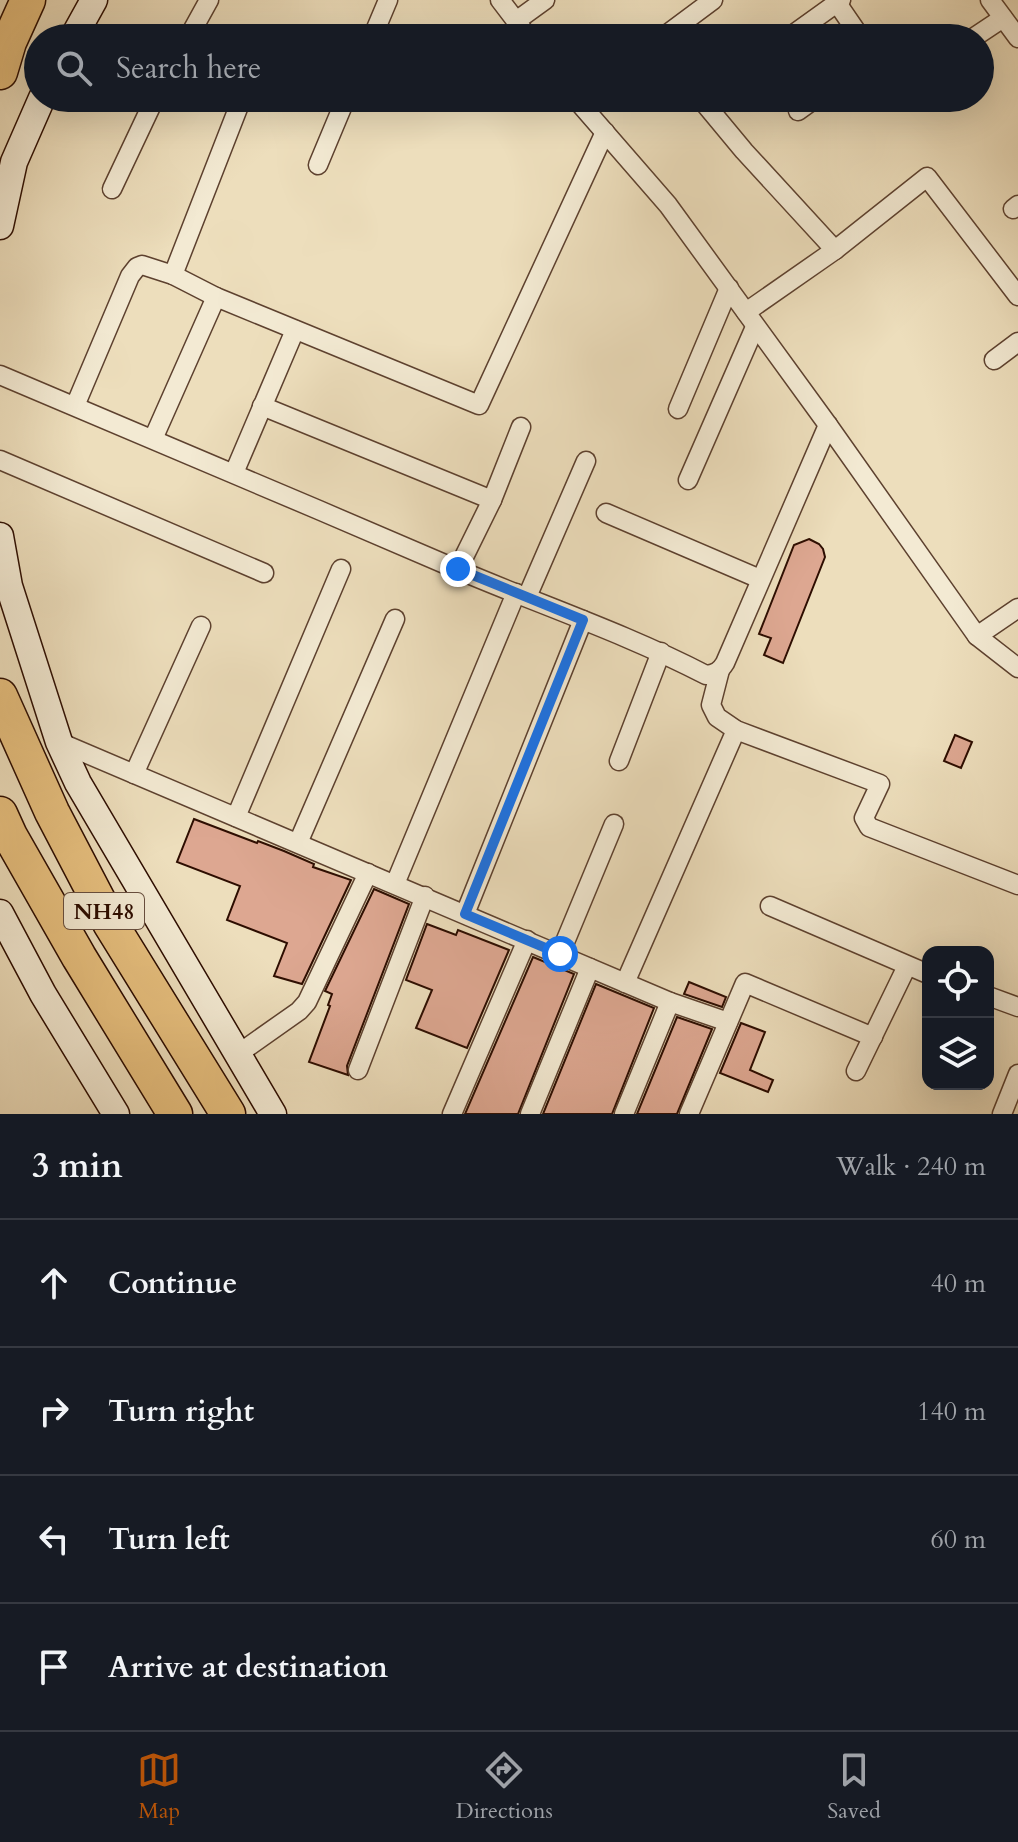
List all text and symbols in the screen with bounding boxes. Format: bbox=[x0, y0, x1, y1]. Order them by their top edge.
search box bbox=[24, 24, 994, 112]
icon: search bbox=[52, 46, 96, 90]
text: Search here bbox=[116, 48, 261, 89]
route end bbox=[440, 551, 476, 587]
road number: NH48 bbox=[64, 893, 144, 929]
route start bbox=[542, 936, 578, 972]
map controls bbox=[922, 946, 994, 1090]
button: locate bbox=[922, 946, 994, 1018]
button: layers bbox=[922, 1018, 994, 1090]
text: 3 min bbox=[32, 1143, 123, 1189]
text: Walk · 240 m bbox=[836, 1149, 986, 1184]
icon: ahead bbox=[32, 1261, 76, 1305]
text: Continue bbox=[108, 1263, 237, 1304]
text: 40 m bbox=[930, 1266, 986, 1301]
icon: right bbox=[32, 1389, 76, 1433]
text: Turn right bbox=[108, 1391, 254, 1432]
text: 140 m bbox=[917, 1394, 986, 1429]
icon: left bbox=[32, 1517, 76, 1561]
text: Turn left bbox=[108, 1519, 230, 1560]
text: 60 m bbox=[930, 1522, 986, 1557]
icon: arrive bbox=[32, 1645, 76, 1689]
text: Arrive at destination bbox=[108, 1647, 388, 1688]
tab: Map bbox=[137, 1748, 181, 1826]
tab: Directions bbox=[456, 1748, 553, 1826]
tab: Saved bbox=[827, 1748, 881, 1826]

